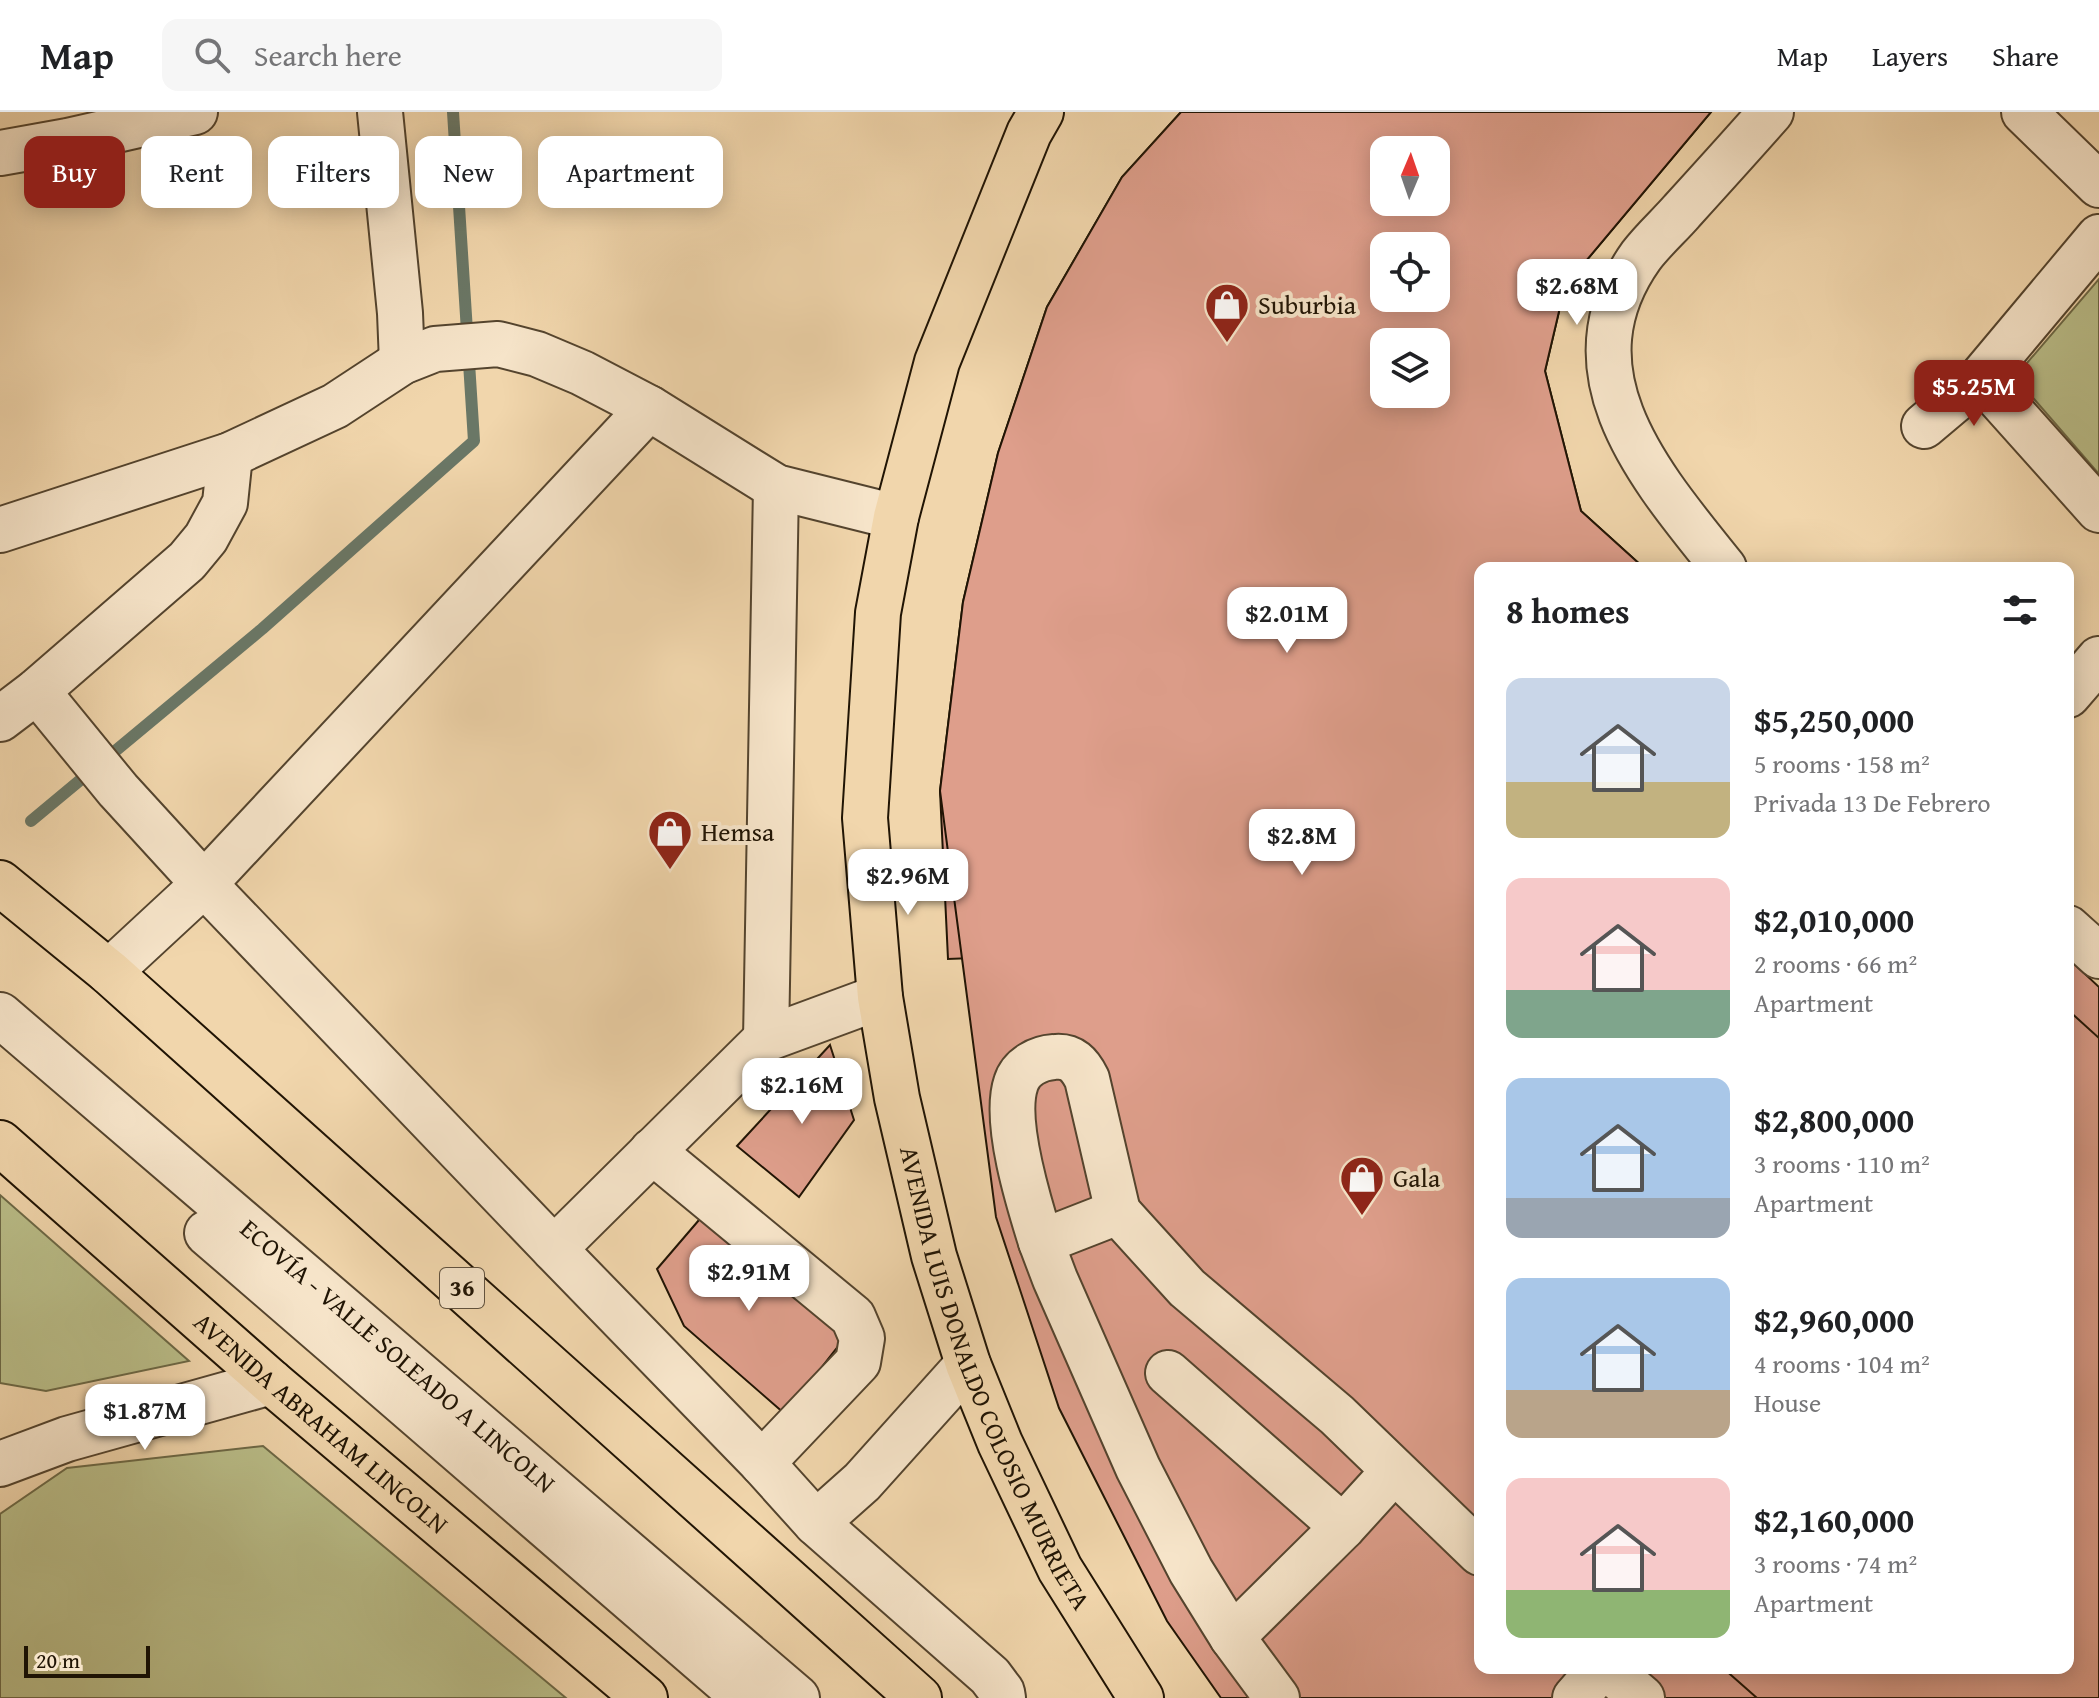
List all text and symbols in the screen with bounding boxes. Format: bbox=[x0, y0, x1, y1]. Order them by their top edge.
search box bbox=[162, 19, 722, 91]
text: Map bbox=[40, 27, 114, 83]
icon: search bbox=[190, 33, 234, 77]
text: Search here bbox=[254, 33, 402, 77]
text: Map bbox=[1777, 35, 1828, 76]
text: Layers bbox=[1872, 35, 1948, 76]
text: Share bbox=[1992, 35, 2059, 76]
chip: Buy bbox=[24, 136, 125, 208]
chip: Rent bbox=[141, 136, 252, 208]
chip: Filters bbox=[268, 136, 399, 208]
chip: New bbox=[415, 136, 522, 208]
chip: Apartment bbox=[538, 136, 723, 208]
north arrow bbox=[1370, 136, 1450, 216]
map controls bbox=[1370, 136, 1450, 408]
button: locate bbox=[1370, 232, 1450, 312]
pin: $2.68M bbox=[1512, 259, 1642, 327]
text: $2.68M bbox=[1535, 265, 1619, 304]
shop icon: Suburbia bbox=[1203, 281, 1251, 344]
place label: Suburbia bbox=[1258, 285, 1357, 324]
button: layers bbox=[1370, 328, 1450, 408]
pin: $5.25M bbox=[1909, 360, 2039, 428]
text: $5.25M bbox=[1932, 366, 2016, 405]
text: 8 homes bbox=[1506, 586, 1630, 635]
pin: $2.01M bbox=[1222, 587, 1352, 655]
icon: filters bbox=[1998, 588, 2042, 632]
text: $2.01M bbox=[1245, 593, 1329, 632]
text: $5,250,000 bbox=[1754, 695, 1914, 744]
icon: home bbox=[1570, 710, 1666, 806]
text: 5 rooms · 158 m² bbox=[1754, 744, 1930, 783]
text: Privada 13 De Febrero bbox=[1754, 783, 1991, 822]
shop icon: Hemsa bbox=[646, 808, 694, 871]
pin: $2.8M bbox=[1246, 809, 1358, 877]
place label: Hemsa bbox=[701, 812, 775, 851]
text: $2.8M bbox=[1267, 815, 1337, 854]
pin: $2.96M bbox=[843, 849, 973, 917]
text: $2.96M bbox=[866, 855, 950, 894]
text: $2,010,000 bbox=[1754, 895, 1914, 944]
icon: home bbox=[1570, 910, 1666, 1006]
text: 2 rooms · 66 m² bbox=[1754, 944, 1917, 983]
text: Apartment bbox=[1754, 983, 1873, 1022]
pin: $2.16M bbox=[737, 1058, 867, 1126]
text: $2.16M bbox=[760, 1064, 844, 1103]
text: $2,800,000 bbox=[1754, 1095, 1914, 1144]
icon: home bbox=[1570, 1110, 1666, 1206]
street label: AVENIDA LUIS DONALDO COLOSIO MURRIETA bbox=[890, 1142, 1101, 1617]
text: 3 rooms · 110 m² bbox=[1754, 1144, 1930, 1183]
shop icon: Gala bbox=[1338, 1154, 1386, 1217]
place label: Gala bbox=[1393, 1158, 1441, 1197]
text: Apartment bbox=[1754, 1183, 1873, 1222]
street label: ECOVÍA - VALLE SOLEADO A LINCOLN bbox=[232, 1209, 564, 1502]
pin: $2.91M bbox=[684, 1245, 814, 1313]
text: $2.91M bbox=[707, 1251, 791, 1290]
road number: 36 bbox=[440, 1268, 484, 1308]
text: $2,960,000 bbox=[1754, 1295, 1914, 1344]
street label: AVENIDA ABRAHAM LINCOLN bbox=[185, 1303, 457, 1543]
icon: home bbox=[1570, 1310, 1666, 1406]
text: 4 rooms · 104 m² bbox=[1754, 1344, 1930, 1383]
text: House bbox=[1754, 1383, 1821, 1422]
pin: $1.87M bbox=[80, 1384, 210, 1452]
text: $1.87M bbox=[103, 1390, 187, 1429]
text: $2,160,000 bbox=[1754, 1495, 1914, 1544]
icon: home bbox=[1570, 1510, 1666, 1606]
text: 3 rooms · 74 m² bbox=[1754, 1544, 1917, 1583]
text: Apartment bbox=[1754, 1583, 1873, 1622]
scale bar bbox=[24, 1642, 150, 1678]
text: 20 m bbox=[36, 1644, 80, 1676]

